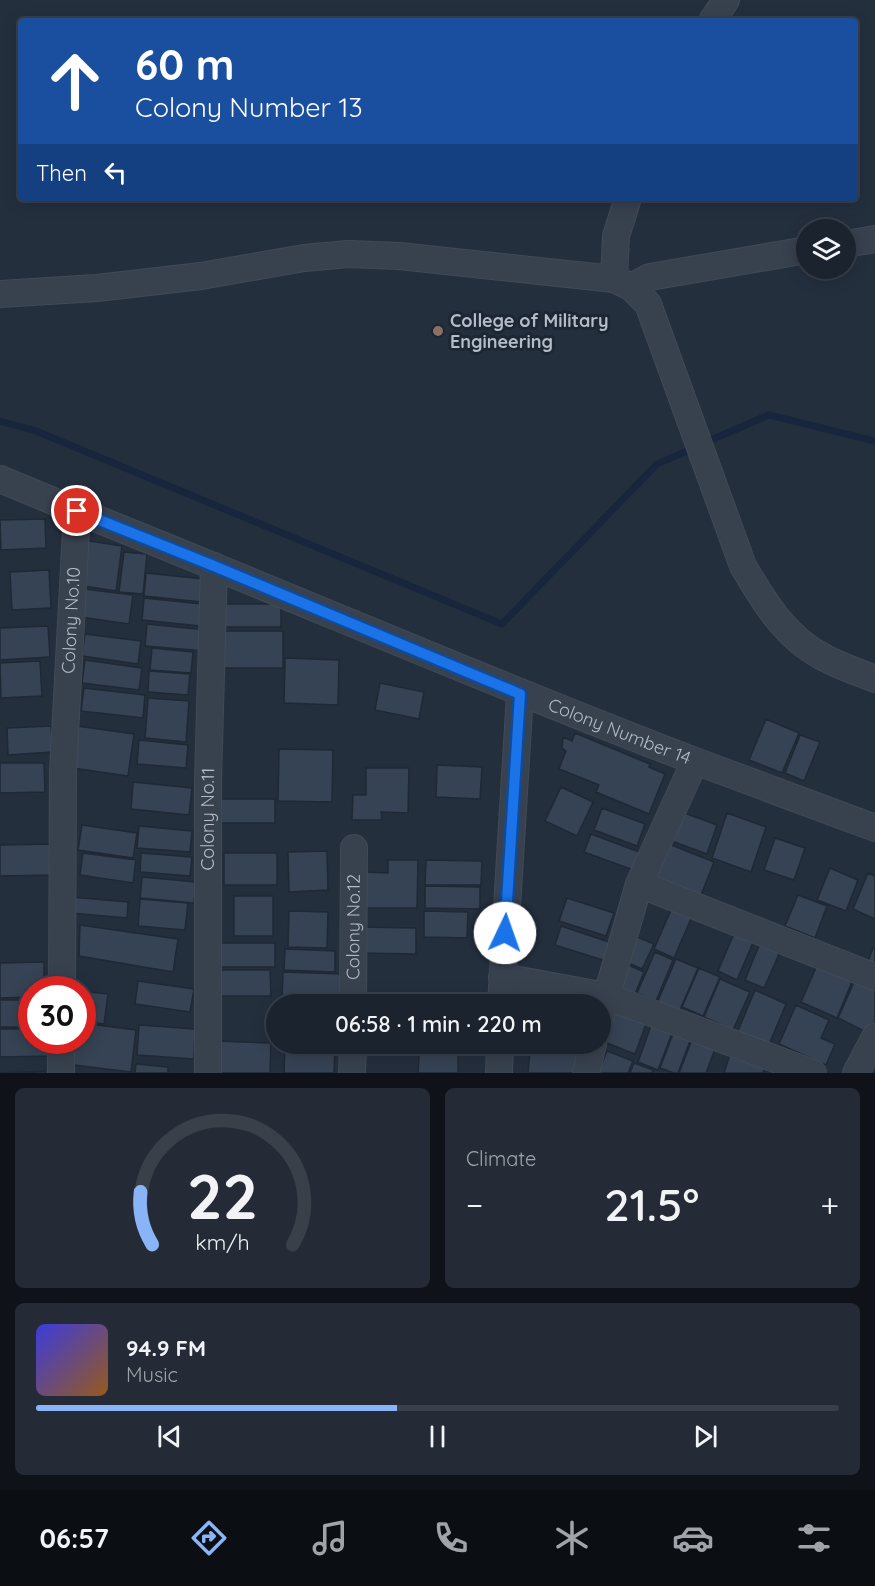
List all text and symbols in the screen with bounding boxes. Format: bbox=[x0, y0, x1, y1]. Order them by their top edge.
text: 60 m bbox=[135, 38, 235, 91]
icon: ahead bbox=[36, 42, 114, 120]
text: Colony Number 13 bbox=[135, 90, 363, 124]
icon: left bbox=[99, 156, 132, 189]
text: Then bbox=[36, 159, 87, 187]
map controls bbox=[796, 219, 856, 279]
button: layers bbox=[796, 219, 856, 279]
place label: College of Military Engineering bbox=[450, 309, 609, 353]
marker: College of Military Engineering bbox=[431, 324, 445, 338]
pin bbox=[51, 485, 102, 536]
icon: arrive bbox=[60, 494, 93, 527]
street label: Colony No.10 bbox=[56, 566, 85, 674]
street label: Colony Number 14 bbox=[545, 693, 694, 769]
street label: Colony No.11 bbox=[196, 767, 219, 870]
street label: Colony No.12 bbox=[341, 874, 365, 980]
position arrow bbox=[473, 901, 537, 965]
speed limit sign: 30 bbox=[18, 976, 96, 1054]
text: 06:58 · 1 min · 220 m bbox=[335, 1010, 542, 1038]
text: Climate bbox=[466, 1146, 536, 1171]
text: 22 bbox=[187, 1157, 258, 1235]
text: 21.5° bbox=[604, 1176, 699, 1232]
text: − bbox=[466, 1184, 483, 1225]
text: + bbox=[820, 1184, 839, 1225]
text: km/h bbox=[195, 1229, 250, 1255]
text: 94.9 FM bbox=[126, 1334, 206, 1362]
text: Music bbox=[126, 1362, 178, 1387]
icon: previous bbox=[153, 1420, 186, 1453]
icon: pause bbox=[421, 1420, 454, 1453]
icon: next bbox=[689, 1420, 722, 1453]
icon: directions bbox=[188, 1517, 230, 1559]
icon: music bbox=[309, 1517, 351, 1559]
icon: phone bbox=[430, 1517, 472, 1559]
icon: climate bbox=[551, 1517, 593, 1559]
icon: car bbox=[672, 1517, 714, 1559]
icon: filters bbox=[793, 1517, 835, 1559]
text: 06:57 bbox=[40, 1521, 109, 1555]

